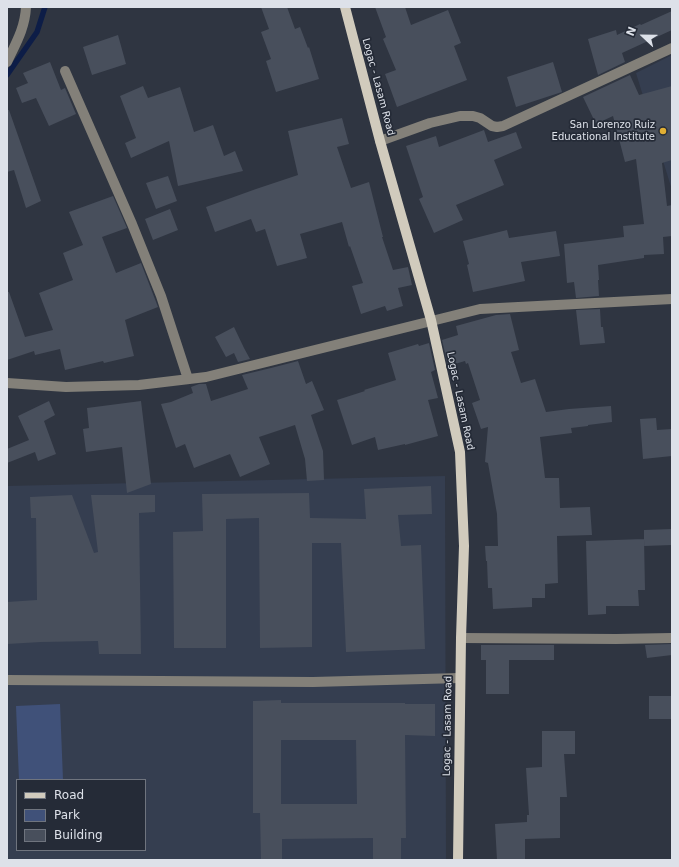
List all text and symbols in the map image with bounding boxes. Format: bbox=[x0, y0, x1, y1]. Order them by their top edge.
north arrow bbox=[623, 16, 663, 56]
text: N bbox=[624, 25, 639, 38]
street label: Logac - Lasam Road bbox=[359, 37, 397, 137]
place label: San Lorenzo Ruiz Educational Institute bbox=[552, 119, 655, 142]
marker: San Lorenzo Ruiz Educational Institute bbox=[658, 126, 668, 136]
street label: Logac - Lasam Road bbox=[444, 351, 476, 451]
street label: Logac - Lasam Road bbox=[441, 676, 455, 776]
legend bbox=[16, 779, 146, 851]
text: Road bbox=[54, 788, 84, 802]
text: Park bbox=[54, 808, 80, 822]
text: Building bbox=[54, 828, 103, 842]

